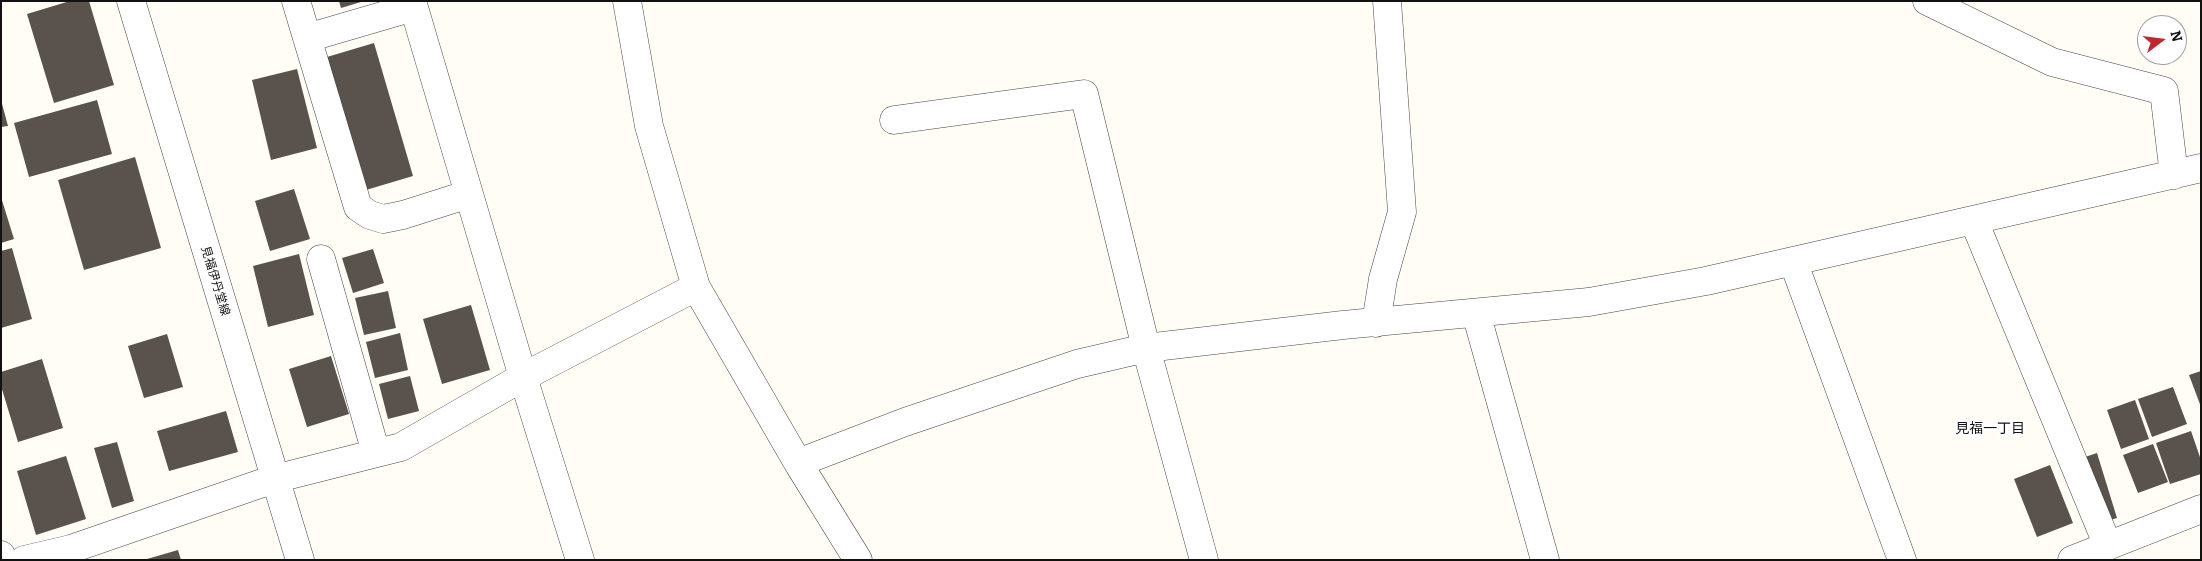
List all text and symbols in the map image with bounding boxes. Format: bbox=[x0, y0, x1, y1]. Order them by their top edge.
north arrow bbox=[2137, 15, 2187, 65]
text: N bbox=[2166, 29, 2186, 44]
street label: 見福伊丹堂線 bbox=[198, 244, 232, 318]
district label: 見福一丁目 bbox=[1955, 421, 2025, 437]

